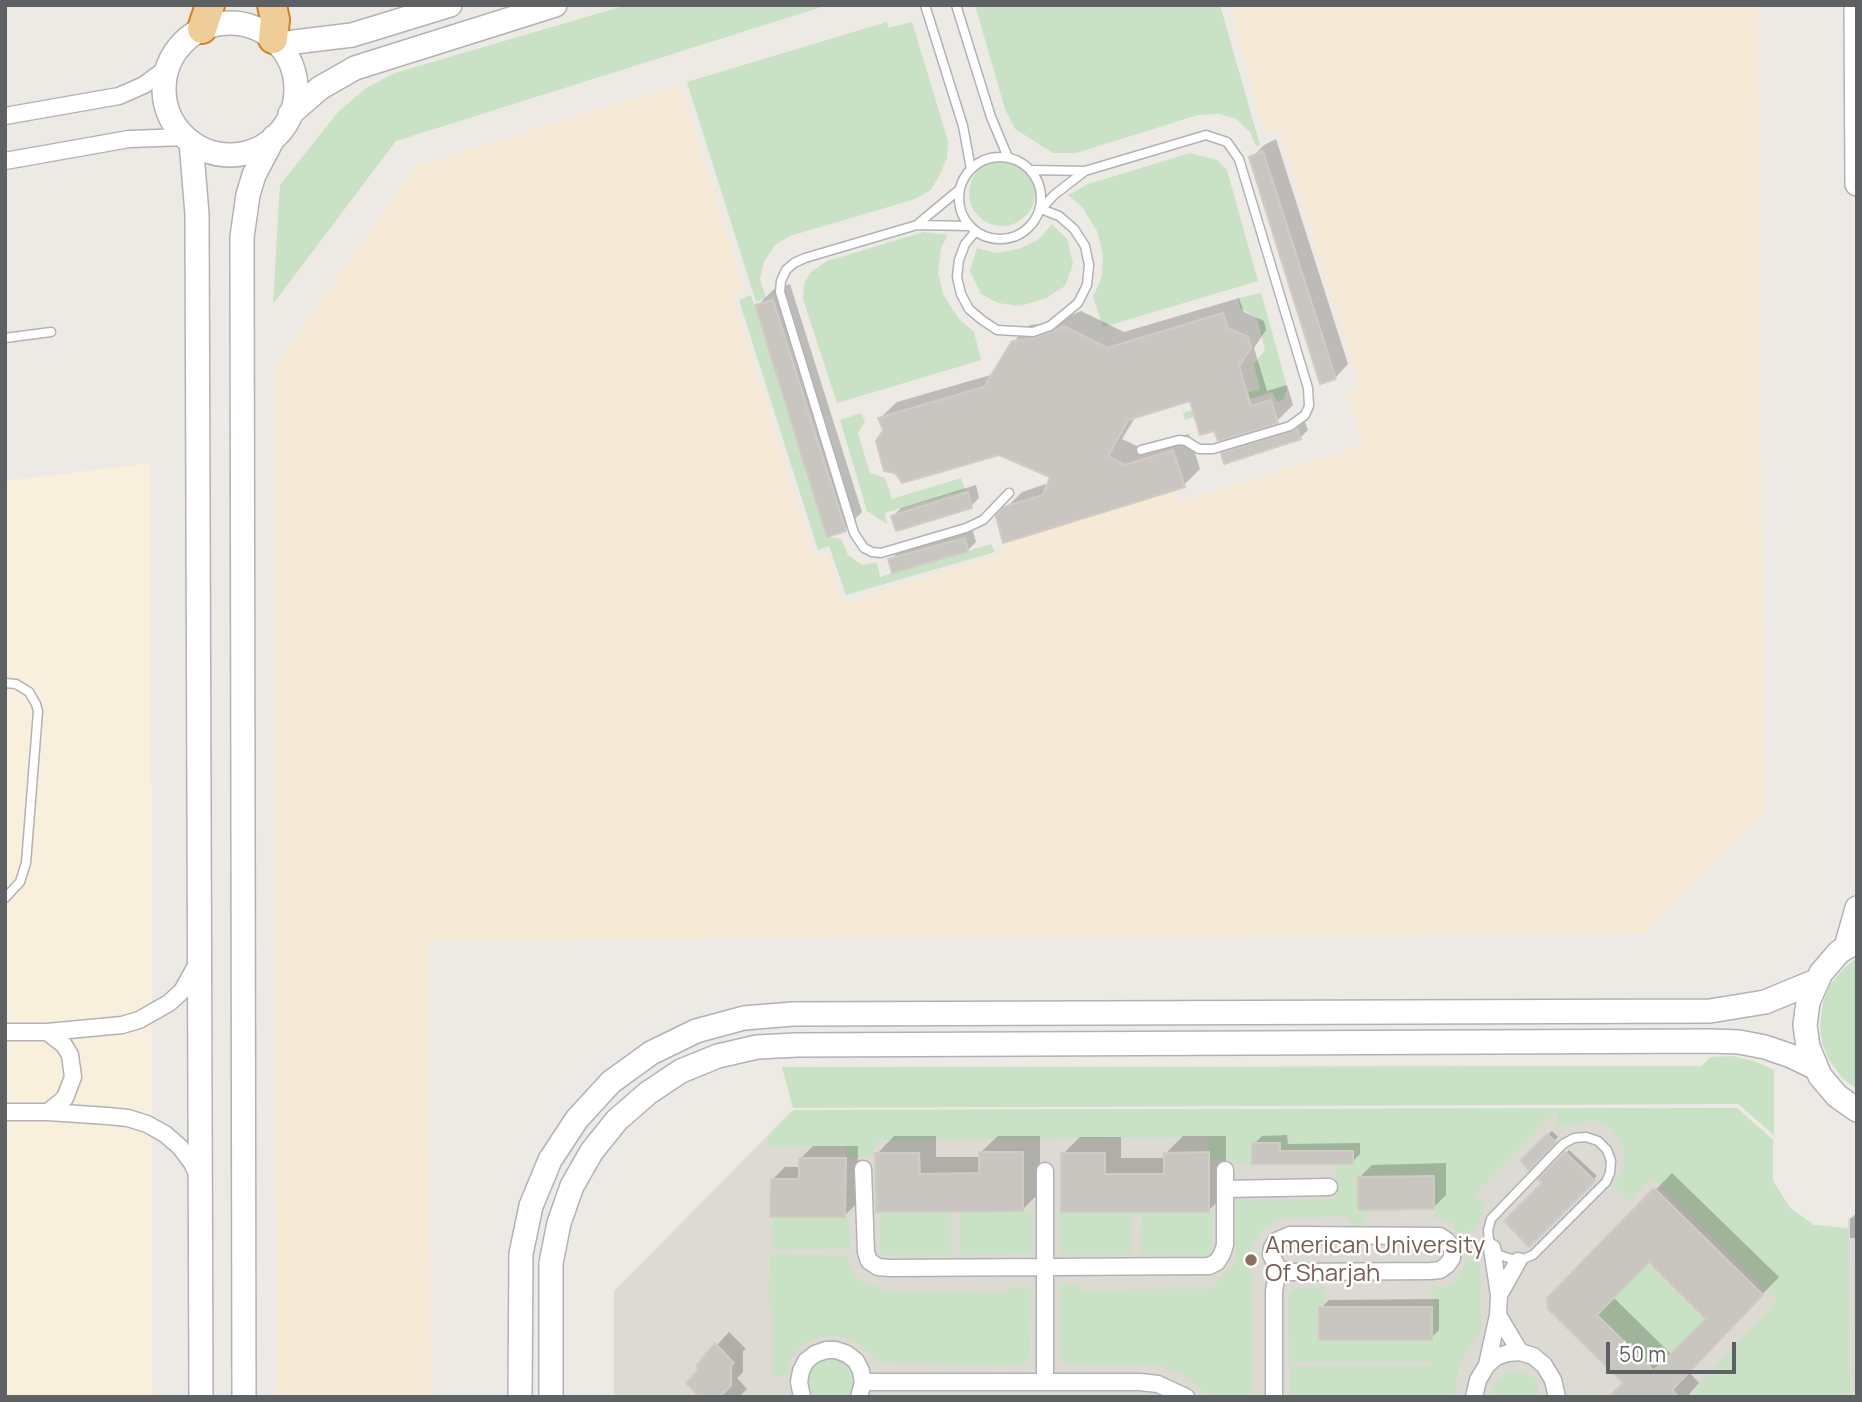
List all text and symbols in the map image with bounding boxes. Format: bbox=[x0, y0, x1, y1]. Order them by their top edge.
place label: American University Of Sharjah bbox=[1265, 1232, 1485, 1288]
marker: American University Of Sharjah bbox=[1243, 1252, 1259, 1268]
scale bar bbox=[1610, 1328, 1740, 1372]
text: 50 m bbox=[1619, 1340, 1666, 1368]

